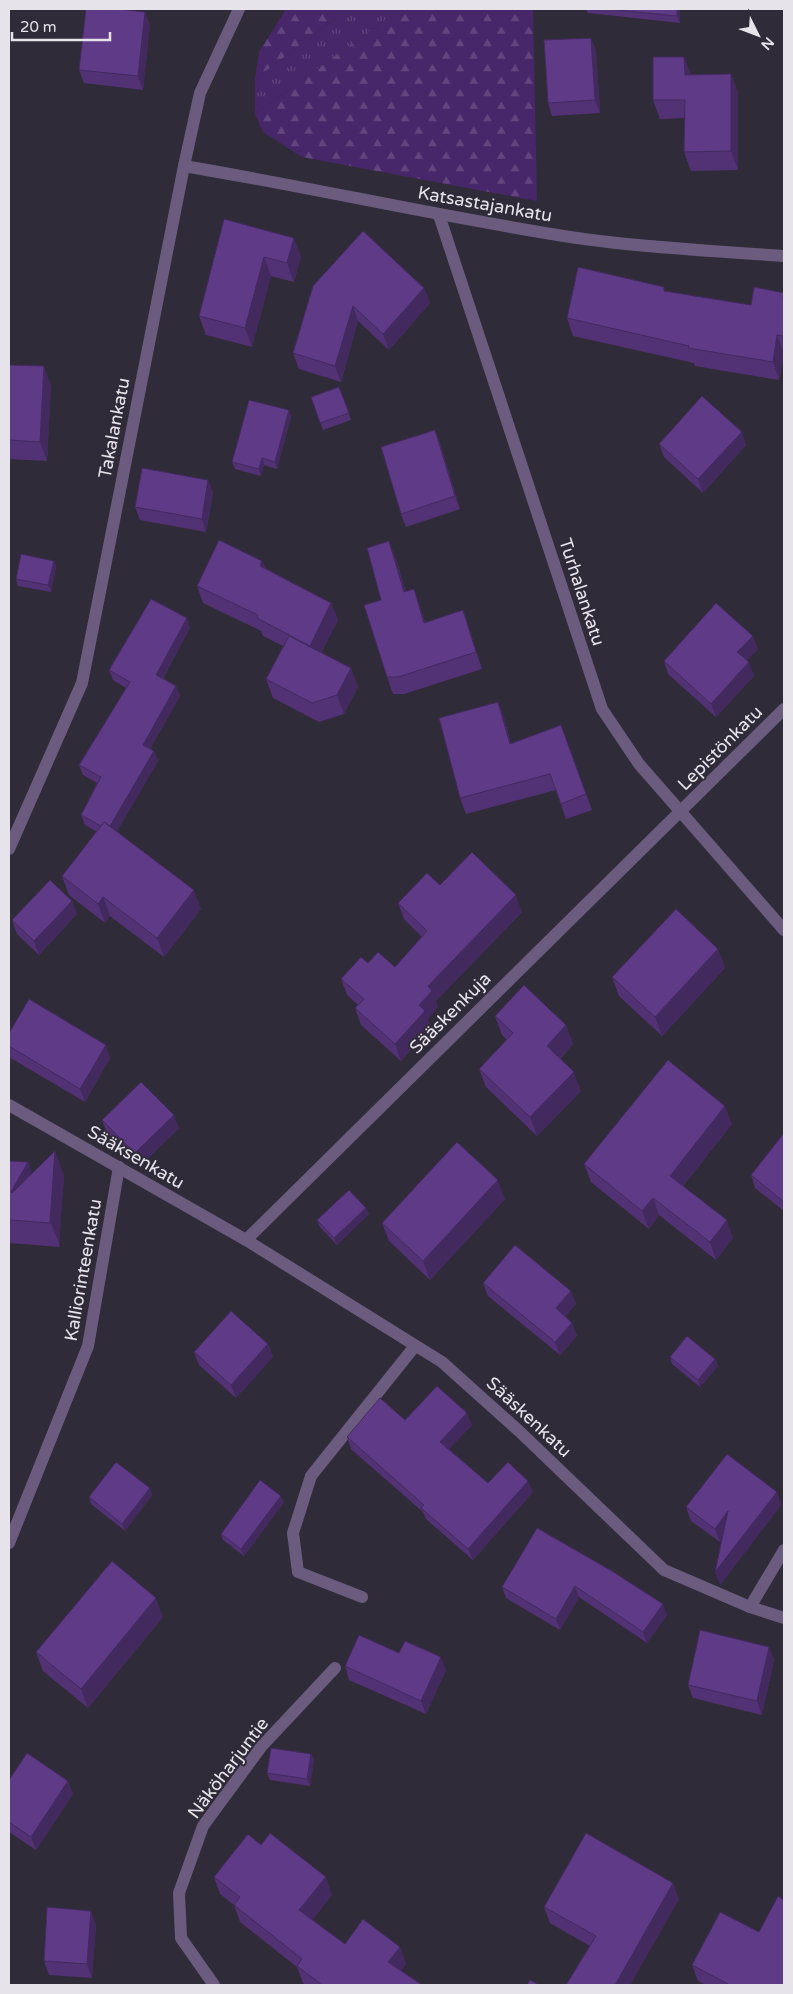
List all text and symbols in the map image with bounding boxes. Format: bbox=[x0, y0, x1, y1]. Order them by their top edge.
scale bar bbox=[12, 10, 110, 42]
north arrow bbox=[733, 10, 783, 60]
text: 20 m bbox=[20, 18, 57, 36]
text: N bbox=[757, 33, 777, 53]
street label: Katsastajankatu bbox=[416, 181, 554, 227]
street label: Takalankatu bbox=[93, 376, 135, 480]
street label: Turhalankatu bbox=[554, 535, 610, 649]
street label: Lepistönkatu bbox=[673, 701, 767, 795]
street label: Sääskenkuja bbox=[405, 968, 495, 1058]
street label: Sääksenkatu bbox=[84, 1120, 188, 1194]
street label: Kalliorinteenkatu bbox=[60, 1197, 106, 1343]
street label: Sääskenkatu bbox=[482, 1372, 576, 1462]
street label: Näköharjuntie bbox=[183, 1713, 273, 1823]

